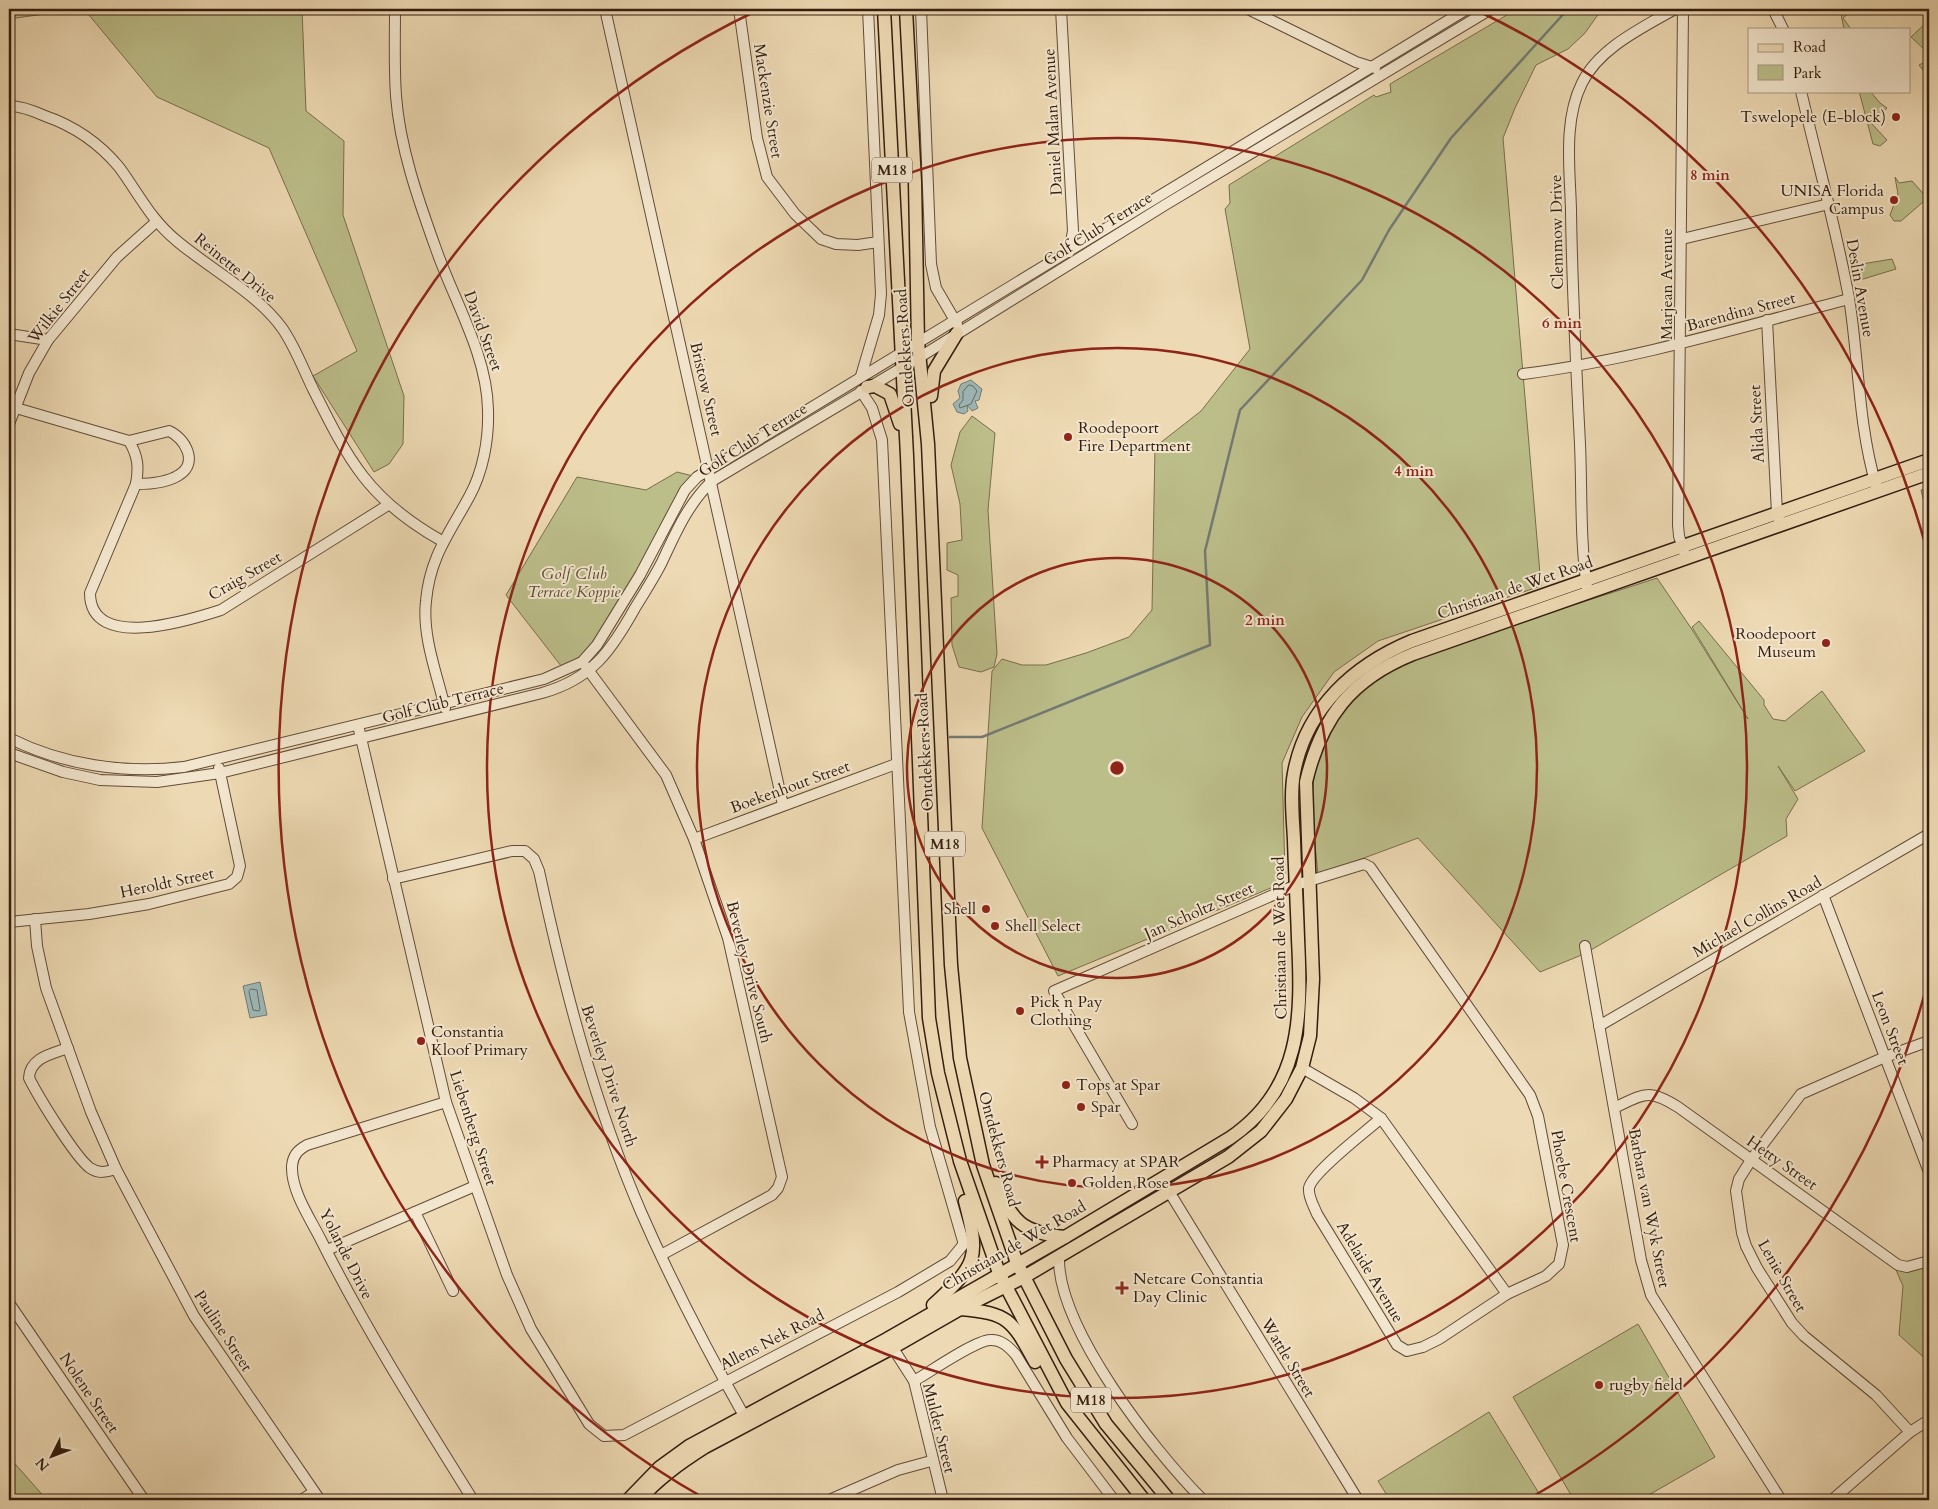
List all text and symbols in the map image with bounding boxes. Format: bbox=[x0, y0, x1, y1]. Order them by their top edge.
legend bbox=[1748, 28, 1910, 92]
text: Road bbox=[1793, 37, 1826, 57]
street label: Mackenzie Street bbox=[748, 42, 788, 160]
street label: Daniel Malan Avenue bbox=[1038, 48, 1068, 196]
text: Park bbox=[1793, 63, 1822, 83]
place label: Tswelopele (E-block) bbox=[1740, 106, 1886, 128]
marker: Tswelopele (E-block) bbox=[1890, 111, 1902, 123]
road number: M18 bbox=[872, 158, 912, 182]
text: 8 min bbox=[1690, 165, 1730, 185]
street label: Clemmow Drive bbox=[1545, 174, 1569, 290]
place label: UNISA Florida Campus bbox=[1781, 180, 1884, 220]
street label: Golf Club Terrace bbox=[1039, 187, 1157, 271]
marker: UNISA Florida Campus bbox=[1888, 194, 1900, 206]
street label: Reinette Drive bbox=[189, 228, 281, 308]
street label: Marjean Avenue bbox=[1656, 228, 1678, 340]
street label: Deslin Avenue bbox=[1841, 237, 1879, 339]
street label: Wilkie Street bbox=[22, 264, 95, 349]
street label: Ontdekkers Road bbox=[890, 287, 920, 408]
street label: Barendina Street bbox=[1684, 287, 1798, 337]
street label: David Street bbox=[458, 288, 508, 374]
text: 6 min bbox=[1542, 313, 1582, 333]
street label: Bristow Street bbox=[684, 340, 728, 438]
street label: Alida Street bbox=[1744, 384, 1770, 464]
street label: Golf Club Terrace bbox=[694, 398, 812, 482]
place label: Roodepoort Fire Department bbox=[1078, 417, 1191, 457]
marker: Roodepoort Fire Department bbox=[1062, 431, 1074, 443]
text: 4 min bbox=[1394, 461, 1434, 481]
street label: Craig Street bbox=[204, 546, 286, 606]
street label: Christiaan de Wet Road bbox=[1434, 551, 1596, 625]
park label: Golf Club Terrace Koppie bbox=[528, 563, 621, 603]
text: 2 min bbox=[1245, 610, 1285, 630]
place label: Roodepoort Museum bbox=[1735, 623, 1816, 663]
marker: Roodepoort Museum bbox=[1820, 637, 1832, 649]
street label: Golf Club Terrace bbox=[380, 677, 506, 729]
street label: Ontdekkers Road bbox=[911, 692, 939, 812]
street label: Boekenhout Street bbox=[727, 755, 853, 819]
centre of rings bbox=[1108, 759, 1126, 777]
road number: M18 bbox=[925, 832, 965, 856]
street label: Christiaan de Wet Road bbox=[1268, 856, 1292, 1020]
street label: Heroldt Street bbox=[118, 862, 216, 904]
street label: Michael Collins Road bbox=[1688, 871, 1826, 963]
street label: Jan Scholtz Street bbox=[1139, 877, 1257, 946]
place label: Shell bbox=[944, 898, 976, 920]
street label: Beverley Drive South bbox=[721, 899, 777, 1046]
marker: Shell bbox=[980, 903, 992, 915]
place label: Shell Select bbox=[1005, 915, 1080, 937]
marker: Shell Select bbox=[989, 920, 1001, 932]
street label: Leon Street bbox=[1866, 988, 1914, 1068]
place label: Pick n Pay Clothing bbox=[1030, 991, 1103, 1031]
street label: Beverley Drive North bbox=[576, 1002, 642, 1150]
marker: Pick n Pay Clothing bbox=[1014, 1005, 1026, 1017]
place label: Constantia Kloof Primary bbox=[431, 1021, 529, 1061]
marker: Constantia Kloof Primary bbox=[415, 1035, 427, 1047]
street label: Liebenberg Street bbox=[444, 1068, 502, 1188]
place label: Tops at Spar bbox=[1076, 1074, 1160, 1096]
marker: Tops at Spar bbox=[1060, 1079, 1072, 1091]
street label: Ontdekkers Road bbox=[973, 1089, 1025, 1210]
place label: Spar bbox=[1091, 1096, 1120, 1118]
marker: Spar bbox=[1075, 1101, 1087, 1113]
street label: Barbara van Wyk Street bbox=[1623, 1126, 1675, 1290]
street label: Phoebe Crescent bbox=[1545, 1128, 1587, 1244]
street label: Hetty Street bbox=[1742, 1130, 1822, 1196]
place label: Pharmacy at SPAR bbox=[1052, 1151, 1180, 1173]
marker: Pharmacy at SPAR bbox=[1036, 1156, 1048, 1168]
place label: Golden Rose bbox=[1082, 1172, 1169, 1194]
marker: Golden Rose bbox=[1066, 1177, 1078, 1189]
street label: Christiaan de Wet Road bbox=[938, 1195, 1091, 1296]
street label: Yolande Drive bbox=[314, 1205, 378, 1303]
street label: Adelaide Avenue bbox=[1331, 1217, 1409, 1327]
street label: Lenie Street bbox=[1752, 1236, 1812, 1316]
place label: Netcare Constantia Day Clinic bbox=[1133, 1268, 1264, 1308]
marker: Netcare Constantia Day Clinic bbox=[1115, 1281, 1129, 1295]
street label: Pauline Street bbox=[188, 1286, 258, 1376]
street label: Allens Nek Road bbox=[716, 1304, 828, 1376]
street label: Wattle Street bbox=[1255, 1313, 1320, 1402]
street label: Nolene Street bbox=[54, 1348, 124, 1438]
place label: rugby field bbox=[1609, 1374, 1683, 1396]
marker: rugby field bbox=[1593, 1379, 1605, 1391]
street label: Mulder Street bbox=[917, 1381, 961, 1475]
road number: M18 bbox=[1071, 1388, 1111, 1412]
north arrow bbox=[28, 1432, 78, 1482]
text: N bbox=[32, 1453, 54, 1475]

